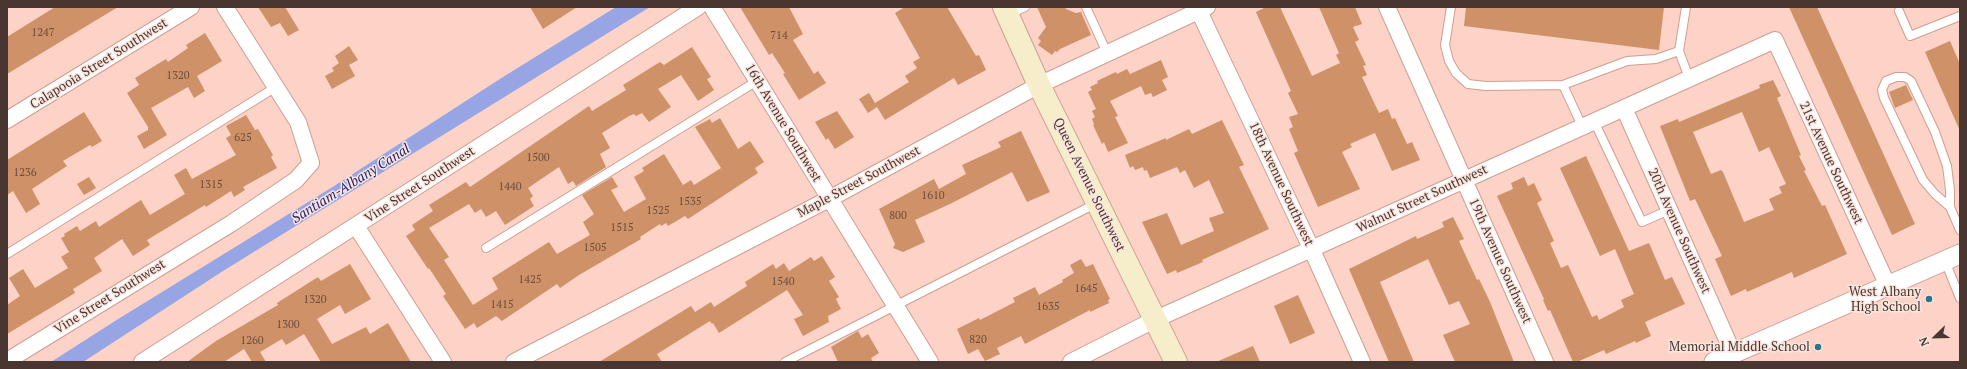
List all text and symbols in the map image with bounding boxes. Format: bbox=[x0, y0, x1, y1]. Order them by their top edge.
street label: Calapooia Street Southwest bbox=[27, 15, 171, 113]
house number: 1247 bbox=[31, 26, 55, 40]
house number: 714 bbox=[770, 29, 788, 43]
street label: 16th Avenue Southwest bbox=[741, 61, 825, 185]
house number: 1320 bbox=[166, 69, 190, 83]
street label: 21st Avenue Southwest bbox=[1796, 99, 1866, 227]
street label: Queen Avenue Southwest bbox=[1050, 115, 1128, 255]
street label: 18th Avenue Southwest bbox=[1245, 119, 1317, 249]
house number: 625 bbox=[234, 131, 252, 145]
water label: Santiam-Albany Canal bbox=[289, 141, 413, 227]
street label: Vine Street Southwest bbox=[362, 143, 478, 227]
street label: Maple Street Southwest bbox=[795, 143, 923, 221]
house number: 1500 bbox=[526, 151, 550, 165]
street label: Walnut Street Southwest bbox=[1354, 162, 1490, 236]
house number: 1236 bbox=[13, 166, 37, 180]
street label: 20th Avenue Southwest bbox=[1644, 166, 1714, 296]
house number: 1315 bbox=[199, 178, 223, 192]
house number: 1440 bbox=[498, 180, 522, 194]
house number: 1610 bbox=[921, 189, 945, 203]
house number: 1535 bbox=[678, 195, 702, 209]
street label: 19th Avenue Southwest bbox=[1465, 196, 1535, 326]
house number: 1525 bbox=[646, 204, 670, 218]
house number: 800 bbox=[889, 209, 907, 223]
house number: 1515 bbox=[610, 221, 634, 235]
house number: 1505 bbox=[583, 241, 607, 255]
street label: Vine Street Southwest bbox=[51, 256, 169, 338]
house number: 1425 bbox=[518, 273, 542, 287]
house number: 1540 bbox=[771, 275, 795, 289]
house number: 1645 bbox=[1074, 282, 1098, 296]
place label: West Albany High School bbox=[1849, 284, 1921, 315]
house number: 1320 bbox=[303, 293, 327, 307]
marker: West Albany High School bbox=[1924, 294, 1934, 304]
house number: 1415 bbox=[490, 298, 514, 312]
house number: 1635 bbox=[1036, 300, 1060, 314]
north arrow bbox=[1915, 317, 1955, 357]
house number: 1300 bbox=[276, 318, 300, 332]
house number: 820 bbox=[969, 333, 987, 347]
house number: 1260 bbox=[240, 334, 264, 348]
text: N bbox=[1916, 335, 1932, 348]
place label: Memorial Middle School bbox=[1669, 339, 1810, 355]
marker: Memorial Middle School bbox=[1813, 342, 1823, 352]

